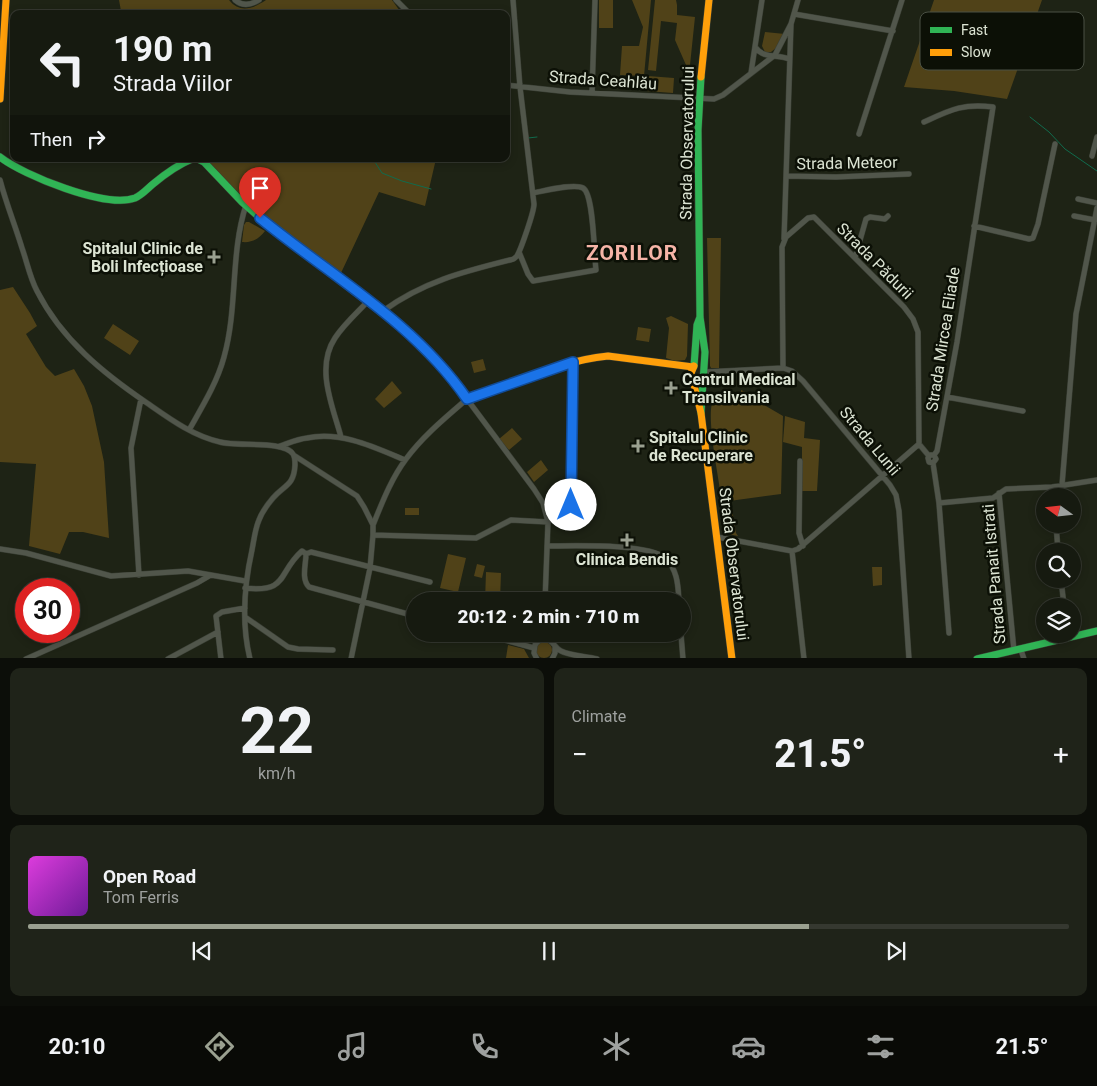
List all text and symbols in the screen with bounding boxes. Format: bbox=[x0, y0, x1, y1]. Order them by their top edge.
legend bbox=[920, 12, 1084, 70]
text: Fast bbox=[961, 22, 988, 38]
text: 190 m bbox=[113, 29, 212, 70]
icon: left bbox=[30, 30, 95, 95]
text: Slow bbox=[961, 44, 992, 60]
street label: Strada Observatorului bbox=[676, 66, 698, 220]
street label: Strada Ceahlău bbox=[548, 67, 658, 93]
text: Strada Viilor bbox=[113, 71, 232, 96]
icon: right bbox=[82, 125, 110, 153]
text: Then bbox=[30, 128, 72, 151]
street label: Strada Meteor bbox=[796, 153, 898, 173]
pin bbox=[239, 167, 281, 218]
icon: arrive bbox=[246, 174, 274, 202]
street label: Strada Pădurii bbox=[833, 219, 917, 303]
place label: Spitalul Clinic de Boli Infecțioase bbox=[82, 239, 203, 276]
district label: ZORILOR bbox=[586, 241, 678, 265]
marker: Spitalul Clinic de Boli Infecțioase bbox=[207, 250, 221, 264]
street label: Strada Mircea Eliade bbox=[922, 265, 964, 413]
place label: Centrul Medical Transilvania bbox=[682, 370, 796, 407]
marker: Centrul Medical Transilvania bbox=[664, 381, 678, 395]
street label: Strada Lunii bbox=[836, 403, 904, 479]
place label: Spitalul Clinic de Recuperare bbox=[649, 428, 753, 465]
marker: Spitalul Clinic de Recuperare bbox=[631, 439, 645, 453]
position arrow bbox=[544, 478, 596, 530]
street label: Strada Observatorului bbox=[715, 486, 753, 642]
north arrow bbox=[1036, 488, 1081, 532]
map controls bbox=[1036, 488, 1081, 643]
street label: Strada Panait Istrati bbox=[978, 503, 1010, 645]
marker: Clinica Bendis bbox=[620, 533, 634, 547]
button: search bbox=[1036, 543, 1081, 588]
place label: Clinica Bendis bbox=[576, 550, 678, 569]
speed limit sign: 30 bbox=[15, 578, 80, 643]
button: layers bbox=[1036, 598, 1081, 643]
text: 20:12 · 2 min · 710 m bbox=[457, 605, 640, 628]
text: 22 bbox=[239, 693, 314, 769]
text: Climate bbox=[572, 707, 626, 726]
text: 21.5° bbox=[774, 732, 866, 776]
text: − bbox=[572, 738, 588, 771]
text: + bbox=[1053, 738, 1069, 771]
text: km/h bbox=[258, 764, 296, 783]
text: Open Road bbox=[103, 865, 196, 888]
text: Tom Ferris bbox=[103, 888, 179, 907]
icon: previous bbox=[188, 937, 216, 965]
icon: pause bbox=[535, 937, 563, 965]
icon: next bbox=[882, 937, 910, 965]
icon: directions bbox=[202, 1029, 237, 1064]
icon: music bbox=[335, 1029, 370, 1064]
icon: phone bbox=[467, 1029, 502, 1064]
icon: climate bbox=[599, 1029, 634, 1064]
icon: car bbox=[731, 1029, 766, 1064]
icon: filters bbox=[863, 1029, 898, 1064]
text: 20:10 bbox=[49, 1034, 105, 1059]
text: 21.5° bbox=[995, 1034, 1048, 1059]

